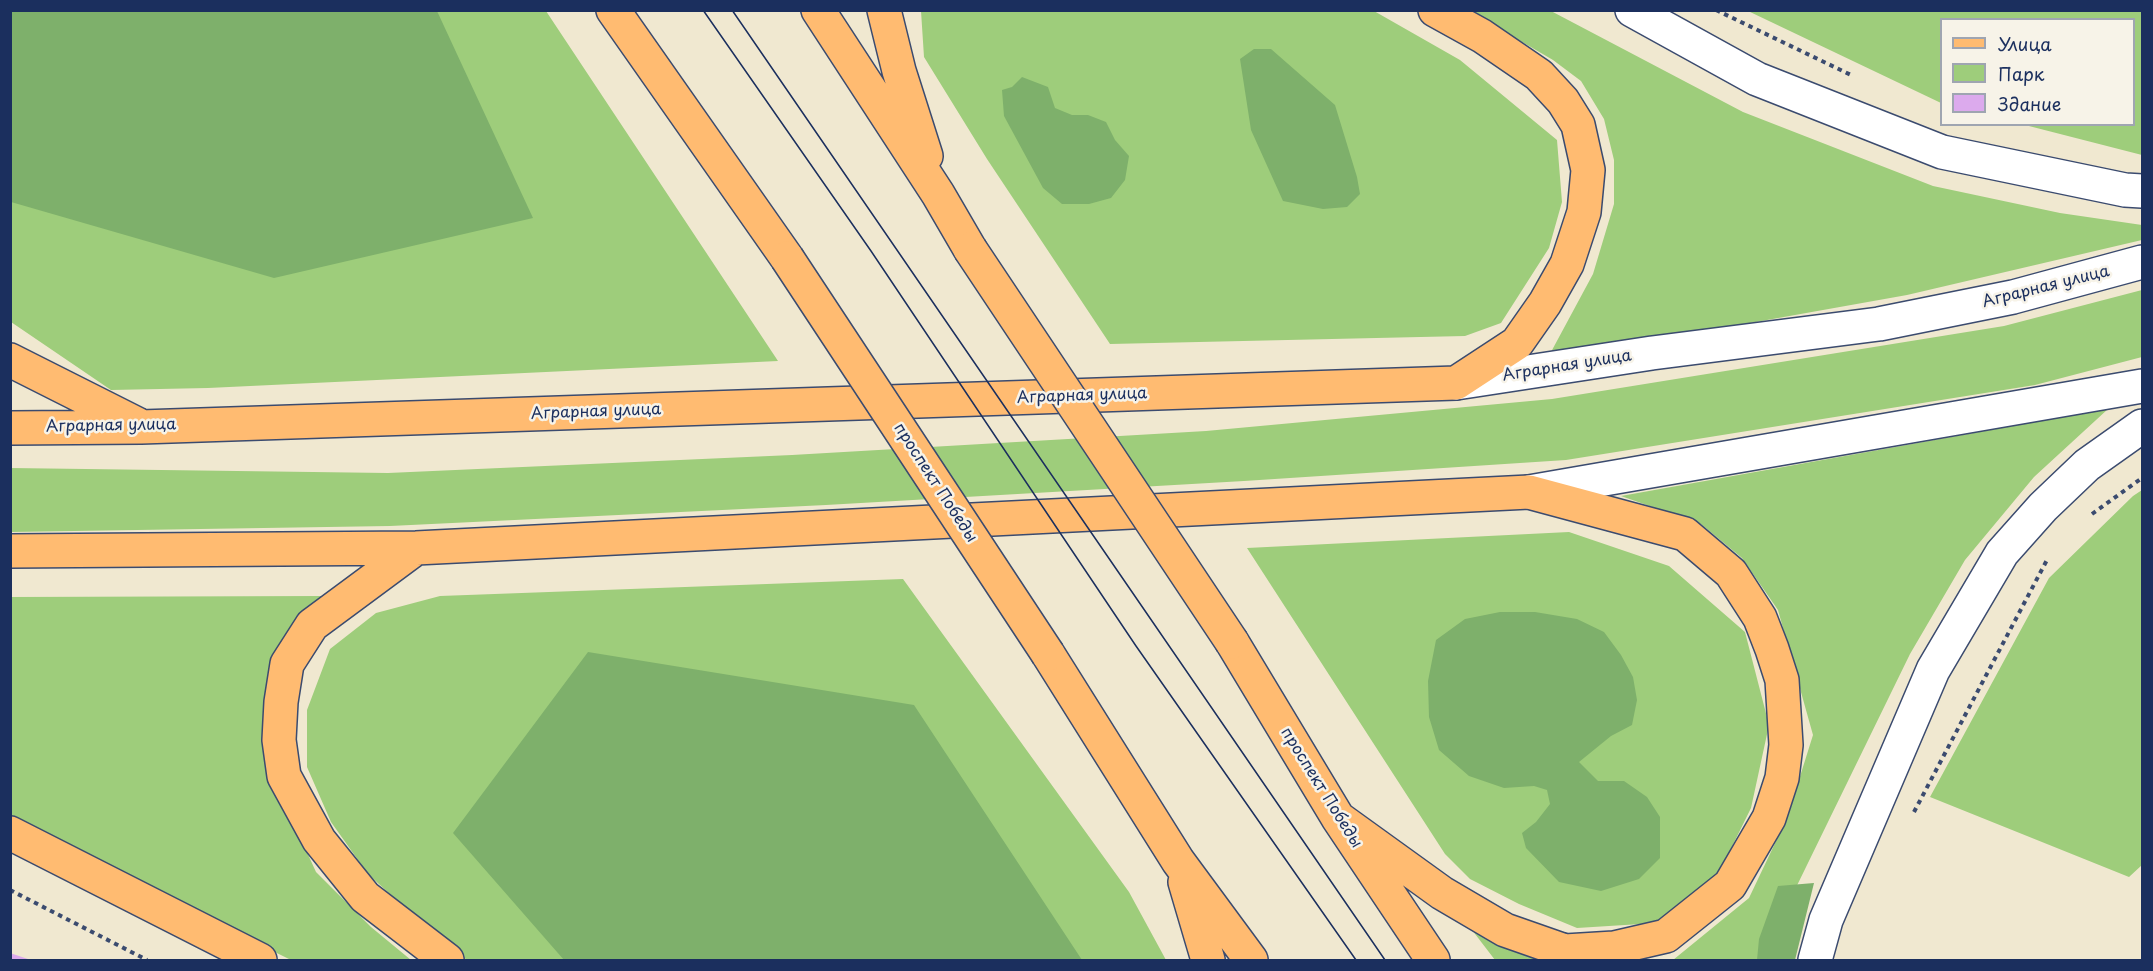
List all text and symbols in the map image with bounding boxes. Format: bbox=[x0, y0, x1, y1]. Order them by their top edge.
legend bbox=[1940, 18, 2135, 126]
text: Улица bbox=[1998, 30, 2052, 57]
text: Парк bbox=[1998, 60, 2044, 87]
text: Здание bbox=[1998, 90, 2061, 117]
street label: Аграрная улица bbox=[1980, 262, 2112, 312]
street label: Аграрная улица bbox=[1501, 346, 1633, 386]
street label: Аграрная улица bbox=[1016, 384, 1148, 408]
street label: Аграрная улица bbox=[530, 400, 662, 424]
street label: Аграрная улица bbox=[46, 415, 176, 437]
street label: проспект Победы bbox=[889, 420, 981, 546]
street label: проспект Победы bbox=[1276, 724, 1366, 852]

